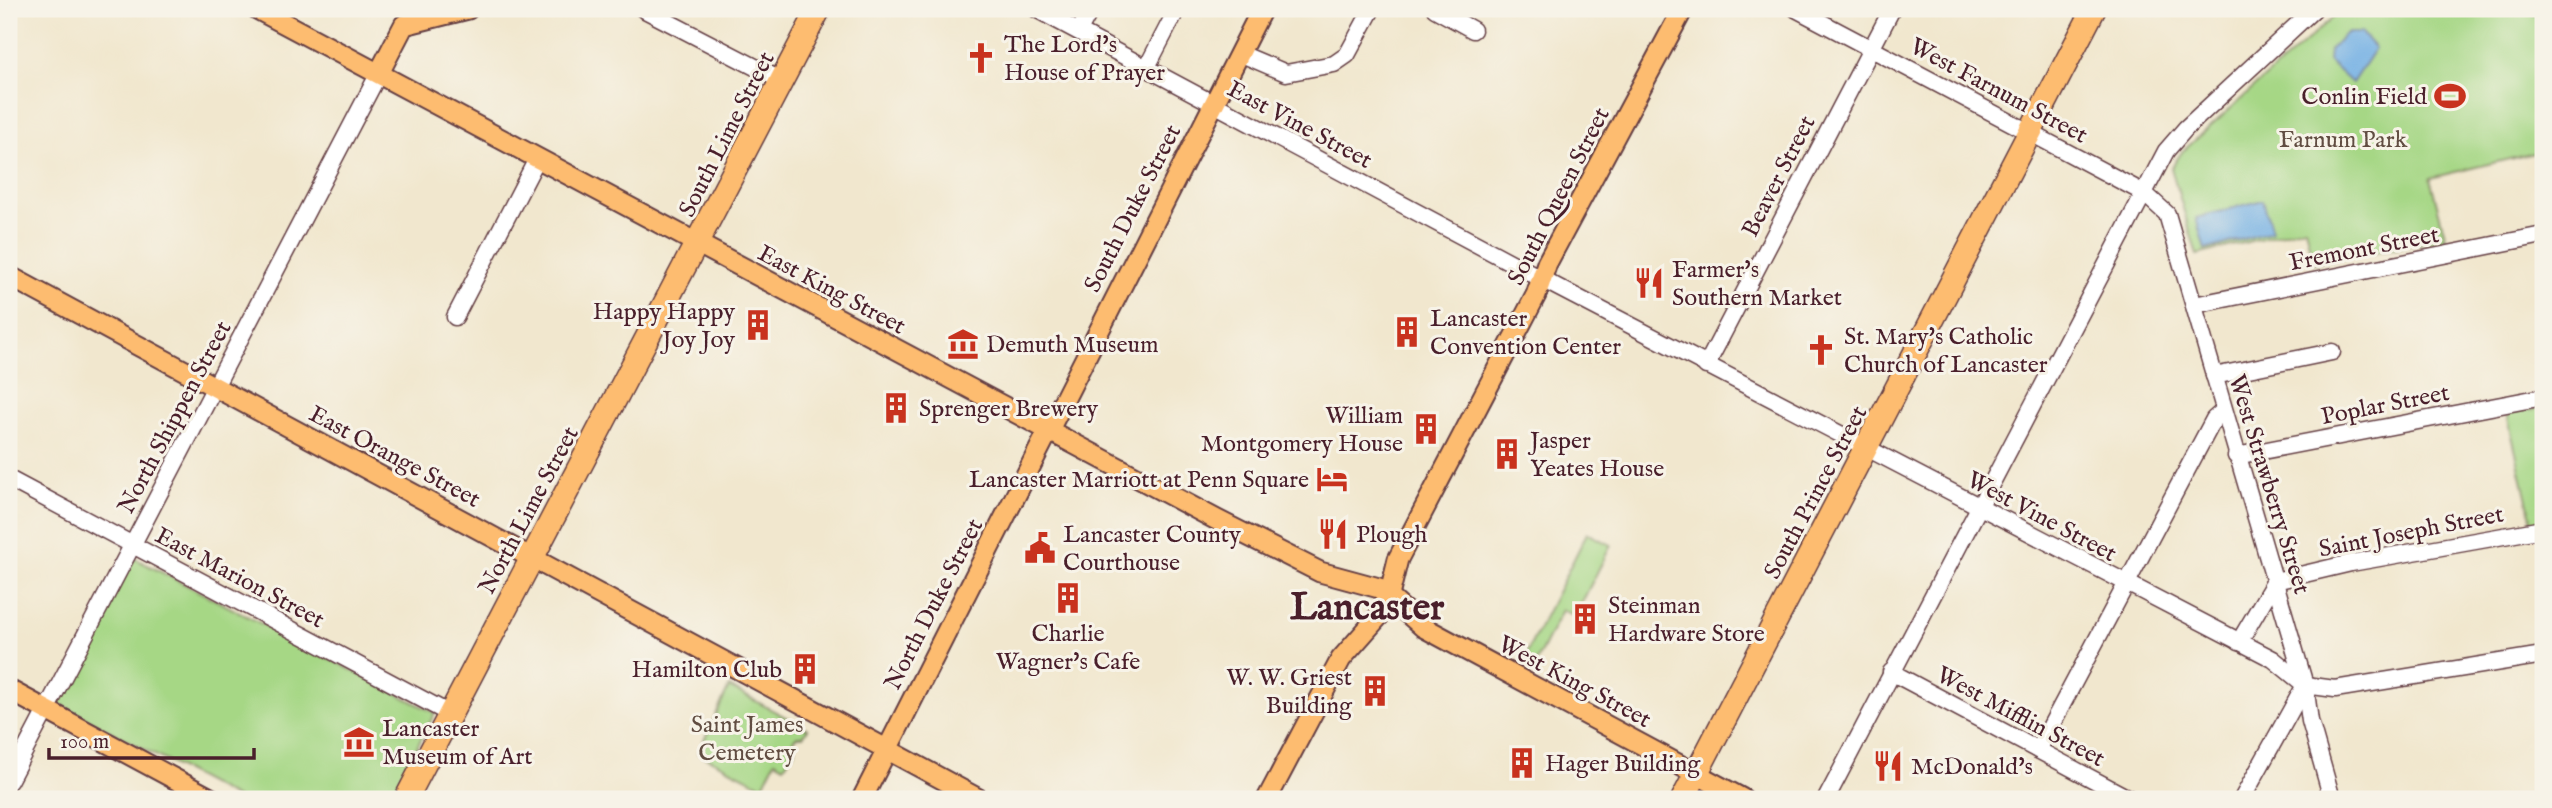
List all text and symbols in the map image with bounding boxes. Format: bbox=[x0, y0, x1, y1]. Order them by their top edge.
place label: The Lord's House of Prayer bbox=[1004, 30, 1165, 89]
street label: West Farnum Street bbox=[1904, 31, 2093, 151]
church icon: The Lord's House of Prayer bbox=[964, 41, 998, 75]
street label: South Lime Street bbox=[672, 47, 782, 223]
street label: East Vine Street bbox=[1222, 74, 1377, 176]
sports icon: Conlin Field bbox=[2433, 79, 2467, 113]
place label: Conlin Field bbox=[2301, 82, 2427, 113]
street label: South Queen Street bbox=[1501, 102, 1618, 291]
street label: Beaver Street bbox=[1736, 111, 1823, 243]
street label: South Duke Street bbox=[1078, 120, 1189, 298]
park label: Farnum Park bbox=[2279, 125, 2407, 156]
street label: Fremont Street bbox=[2287, 220, 2442, 279]
street label: East King Street bbox=[752, 238, 911, 342]
place label: Farmer's Southern Market bbox=[1672, 255, 1842, 314]
restaurant icon: Farmer's Southern Market bbox=[1632, 266, 1666, 300]
place label: Happy Happy Joy Joy bbox=[593, 297, 735, 356]
place label: Lancaster Convention Center bbox=[1430, 304, 1621, 363]
building icon: Happy Happy Joy Joy bbox=[741, 308, 775, 342]
building icon: Lancaster Convention Center bbox=[1390, 315, 1424, 349]
street label: North Shippen Street bbox=[111, 316, 239, 520]
place label: St. Mary's Catholic Church of Lancaster bbox=[1844, 322, 2048, 381]
museum icon: Demuth Museum bbox=[946, 327, 980, 361]
place label: Demuth Museum bbox=[986, 330, 1159, 361]
church icon: St. Mary's Catholic Church of Lancaster bbox=[1804, 333, 1838, 367]
street label: West Strawberry Street bbox=[2220, 371, 2317, 598]
street label: Poplar Street bbox=[2319, 378, 2452, 433]
building icon: Sprenger Brewery bbox=[879, 391, 913, 425]
place label: Sprenger Brewery bbox=[919, 394, 1098, 425]
street label: East Orange Street bbox=[303, 399, 485, 516]
place label: William Montgomery House bbox=[1201, 401, 1403, 460]
street label: South Prince Street bbox=[1758, 401, 1875, 585]
building icon: William Montgomery House bbox=[1409, 412, 1443, 446]
street label: North Lime Street bbox=[472, 421, 587, 600]
place label: Jasper Yeates House bbox=[1527, 426, 1664, 485]
building icon: Jasper Yeates House bbox=[1490, 437, 1524, 471]
hotel icon: Lancaster Marriott at Penn Square bbox=[1315, 462, 1349, 496]
place label: Lancaster Marriott at Penn Square bbox=[969, 465, 1309, 496]
street label: West Vine Street bbox=[1961, 465, 2122, 570]
street label: Saint Joseph Street bbox=[2316, 499, 2506, 566]
street label: North Duke Street bbox=[878, 514, 991, 696]
restaurant icon: Plough bbox=[1316, 517, 1350, 551]
place label: Lancaster County Courthouse bbox=[1063, 520, 1241, 579]
place label: Plough bbox=[1356, 520, 1428, 551]
street label: East Marion Street bbox=[149, 521, 329, 636]
public building icon: Lancaster County Courthouse bbox=[1023, 531, 1057, 565]
building icon: Charlie Wagner's Cafe bbox=[1051, 581, 1085, 615]
district label: Lancaster bbox=[1290, 585, 1445, 633]
place label: Steinman Hardware Store bbox=[1608, 591, 1765, 650]
building icon: Steinman Hardware Store bbox=[1568, 602, 1602, 636]
place label: Charlie Wagner's Cafe bbox=[996, 619, 1140, 678]
street label: West King Street bbox=[1492, 629, 1656, 736]
building icon: Hamilton Club bbox=[788, 652, 822, 686]
place label: Hamilton Club bbox=[632, 655, 782, 686]
street label: West Mifflin Street bbox=[1931, 660, 2110, 775]
place label: W. W. Griest Building bbox=[1226, 663, 1353, 722]
building icon: W. W. Griest Building bbox=[1358, 674, 1392, 708]
park label: Saint James Cemetery bbox=[691, 710, 803, 769]
place label: Lancaster Museum of Art bbox=[382, 714, 533, 773]
scale bar bbox=[49, 717, 254, 761]
museum icon: Lancaster Museum of Art bbox=[342, 725, 376, 759]
text: 100 m bbox=[60, 729, 109, 756]
building icon: Hager Building bbox=[1505, 746, 1539, 780]
place label: Hager Building bbox=[1545, 749, 1701, 780]
restaurant icon: McDonald's bbox=[1871, 749, 1905, 783]
place label: McDonald's bbox=[1911, 752, 2033, 783]

